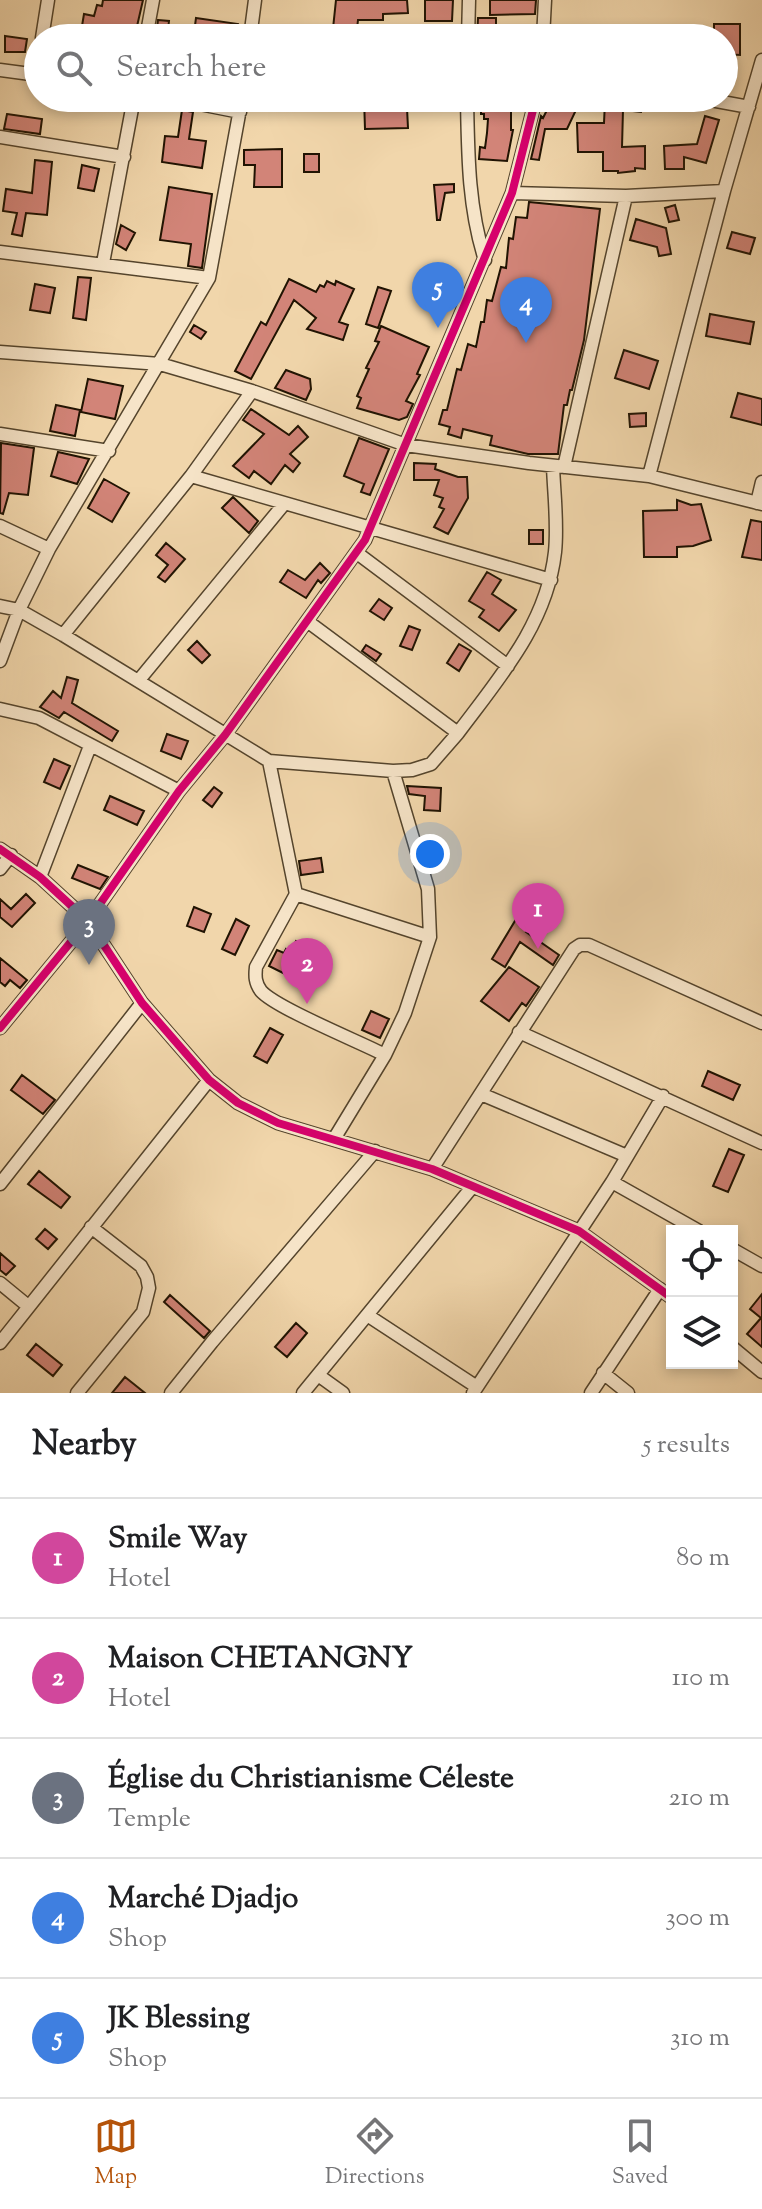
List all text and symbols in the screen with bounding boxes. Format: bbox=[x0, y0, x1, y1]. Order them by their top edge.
search box bbox=[24, 24, 738, 112]
icon: search bbox=[52, 46, 96, 90]
text: Search here bbox=[116, 47, 266, 90]
pin: 5 bbox=[412, 262, 464, 328]
pin: 4 bbox=[500, 277, 552, 343]
your location bbox=[410, 834, 450, 874]
pin: 1 bbox=[512, 883, 564, 949]
pin: 3 bbox=[63, 899, 115, 965]
pin: 2 bbox=[281, 938, 333, 1004]
map controls bbox=[666, 1225, 738, 1369]
button: locate bbox=[666, 1225, 738, 1297]
button: layers bbox=[666, 1297, 738, 1369]
text: Nearby bbox=[32, 1421, 137, 1470]
text: 5 results bbox=[642, 1427, 730, 1464]
text: Smile Way bbox=[108, 1518, 248, 1561]
text: 1 bbox=[54, 1540, 62, 1577]
text: 80 m bbox=[676, 1540, 730, 1577]
text: Hotel bbox=[108, 1561, 171, 1598]
text: Maison CHETANGNY bbox=[108, 1638, 413, 1681]
text: 2 bbox=[52, 1660, 64, 1697]
text: 110 m bbox=[672, 1660, 730, 1697]
text: Hotel bbox=[108, 1681, 171, 1718]
text: Église du Christianisme Céleste bbox=[108, 1758, 514, 1801]
text: 3 bbox=[53, 1780, 63, 1817]
text: 210 m bbox=[668, 1780, 730, 1817]
text: Temple bbox=[108, 1801, 191, 1838]
text: Marché Djadjo bbox=[108, 1878, 298, 1921]
text: 4 bbox=[51, 1900, 65, 1937]
text: 300 m bbox=[665, 1900, 730, 1937]
text: Shop bbox=[108, 1921, 167, 1958]
text: JK Blessing bbox=[108, 1998, 250, 2041]
text: 5 bbox=[54, 2020, 62, 2057]
text: 310 m bbox=[670, 2020, 730, 2057]
text: Shop bbox=[108, 2041, 167, 2078]
tab: Map bbox=[94, 2114, 138, 2194]
tab: Directions bbox=[325, 2114, 424, 2194]
tab: Saved bbox=[612, 2114, 668, 2194]

